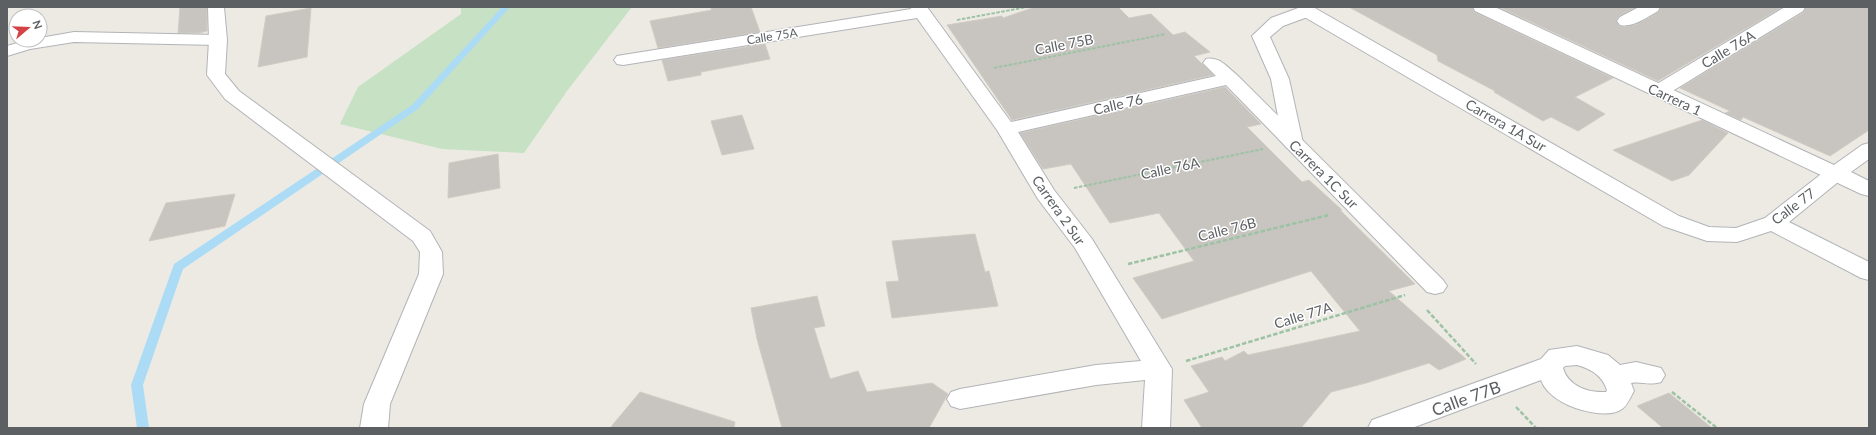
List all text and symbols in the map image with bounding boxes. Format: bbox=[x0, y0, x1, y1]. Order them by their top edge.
north arrow bbox=[8, 8, 48, 48]
text: N bbox=[30, 18, 45, 31]
street label: Calle 75A bbox=[746, 24, 799, 47]
street label: Calle 76A bbox=[1698, 26, 1758, 72]
street label: Calle 75B bbox=[1033, 30, 1095, 58]
street label: Carrera 1 bbox=[1645, 79, 1705, 119]
street label: Calle 76 bbox=[1092, 90, 1144, 118]
street label: Carrera 1A Sur bbox=[1463, 95, 1549, 155]
street label: Carrera 1C Sur bbox=[1286, 136, 1362, 212]
street label: Calle 76A bbox=[1139, 153, 1201, 183]
street label: Carrera 2 Sur bbox=[1029, 172, 1089, 248]
street label: Calle 77 bbox=[1768, 184, 1818, 228]
street label: Calle 76B bbox=[1196, 214, 1258, 244]
street label: Calle 77A bbox=[1272, 298, 1334, 332]
street label: Calle 77B bbox=[1429, 376, 1503, 420]

